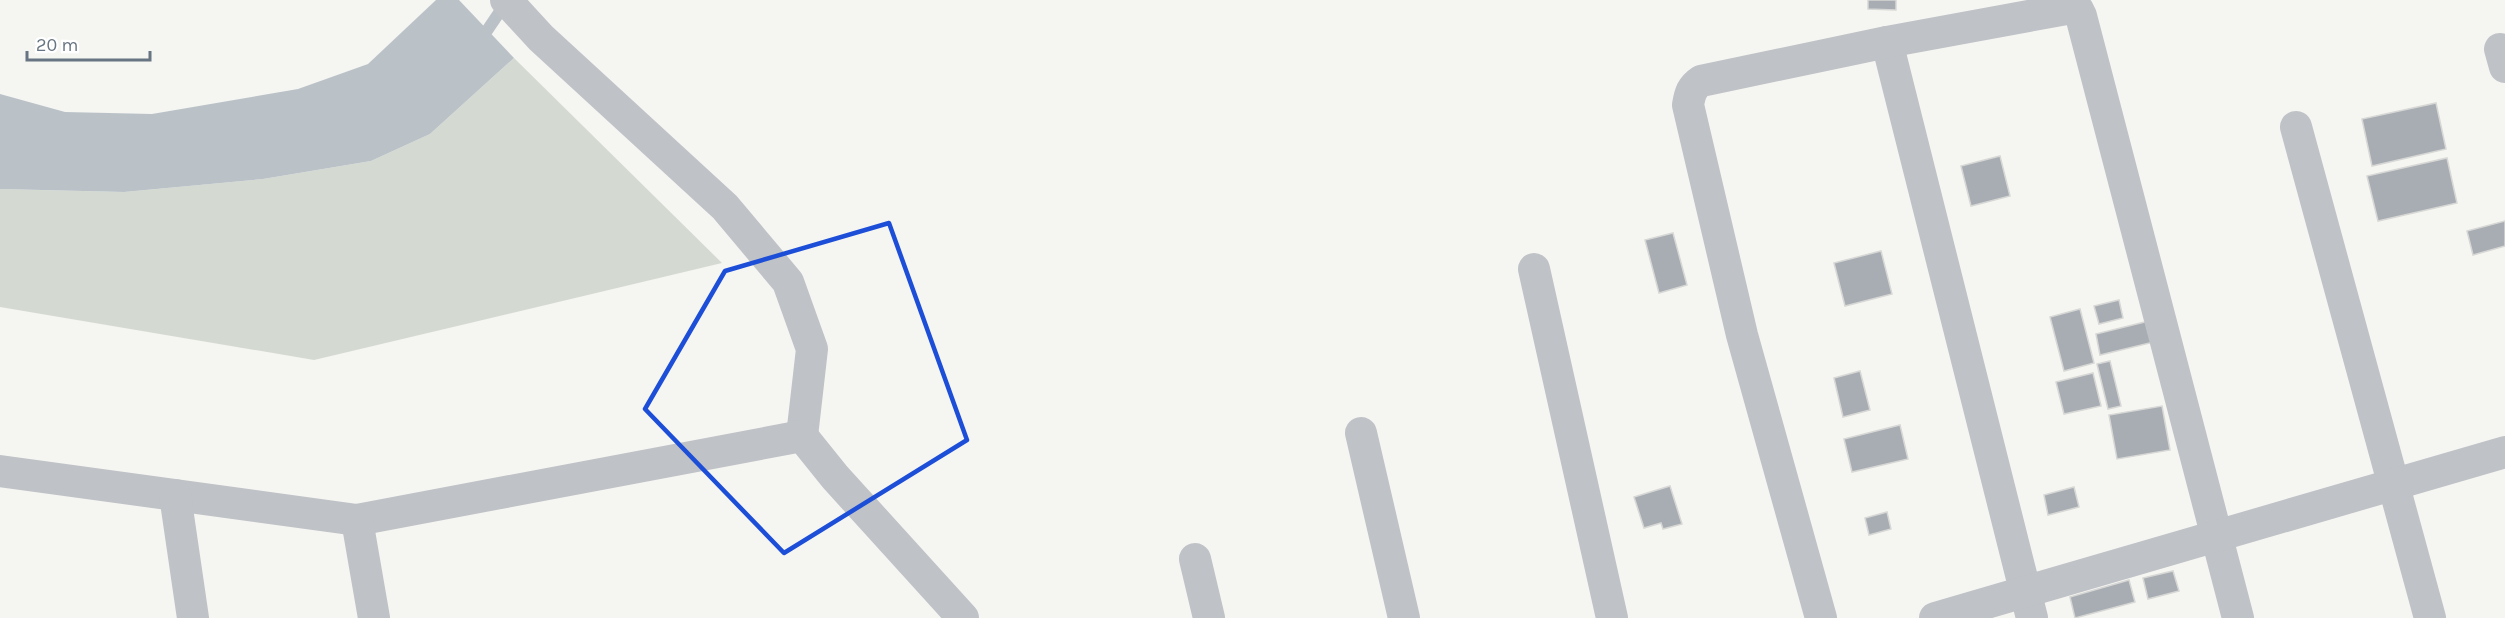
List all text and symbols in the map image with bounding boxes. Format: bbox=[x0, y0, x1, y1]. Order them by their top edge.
scale bar bbox=[27, 24, 150, 62]
text: 20 m bbox=[36, 34, 78, 56]

